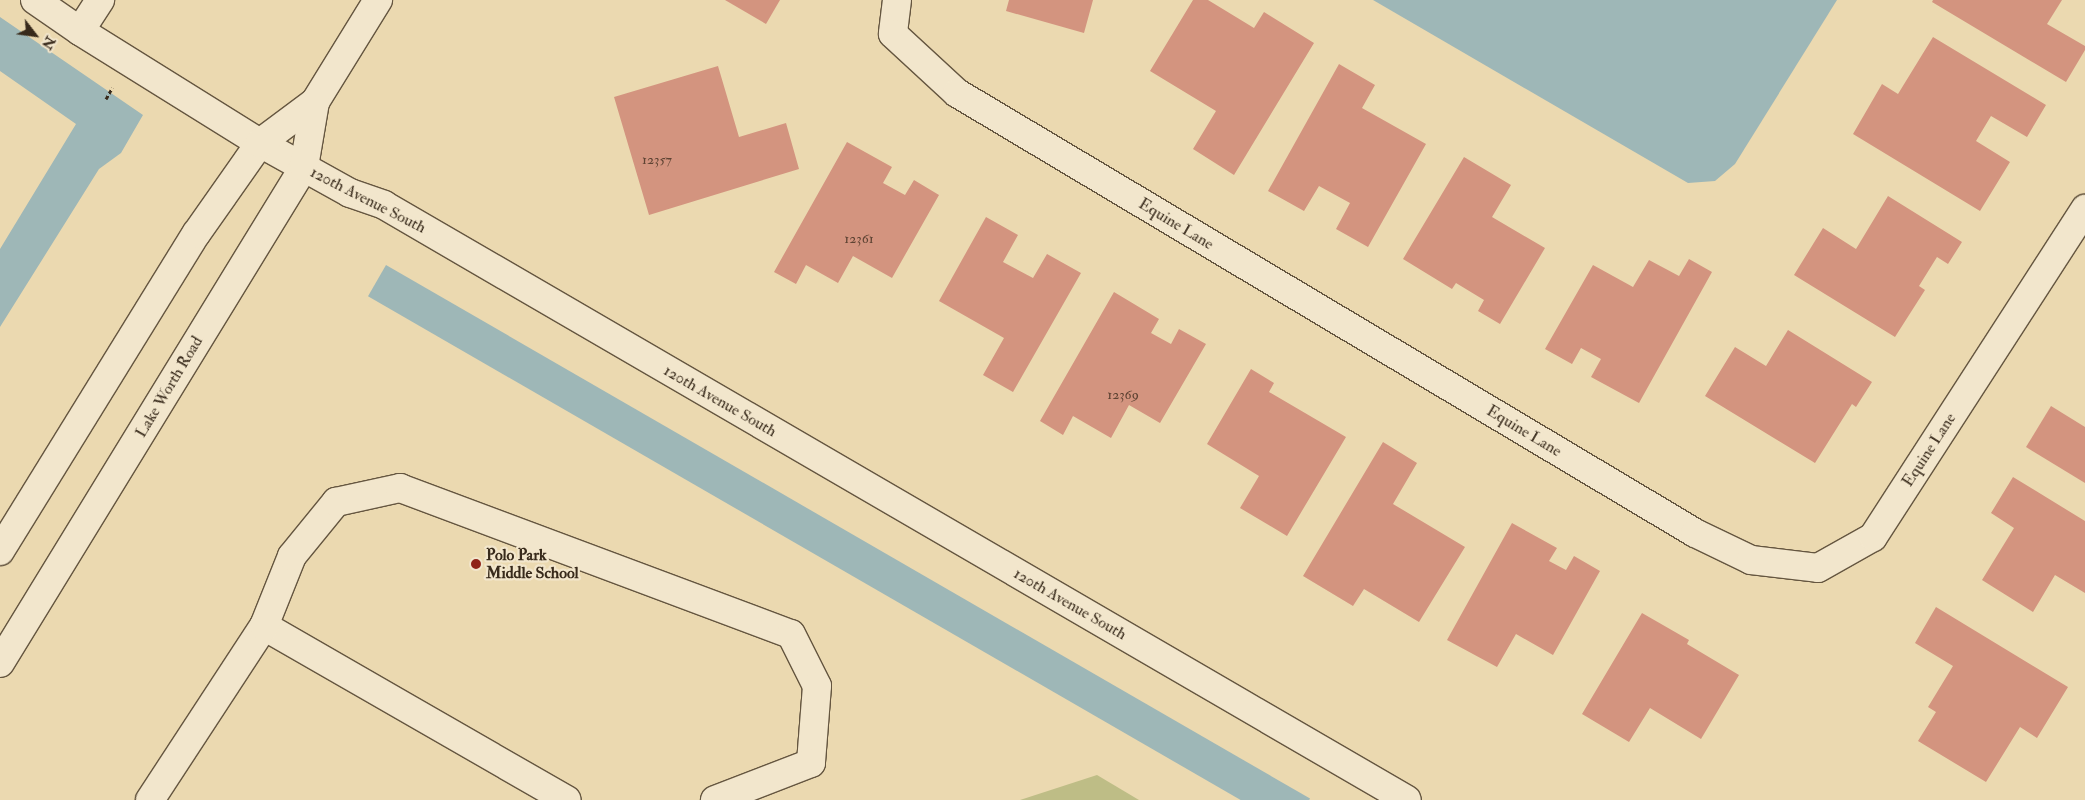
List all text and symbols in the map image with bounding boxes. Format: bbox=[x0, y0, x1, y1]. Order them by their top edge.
north arrow bbox=[10, 10, 60, 60]
text: N bbox=[38, 33, 59, 52]
house number: 12357 bbox=[642, 152, 672, 168]
street label: 120th Avenue South bbox=[307, 163, 429, 237]
street label: Equine Lane bbox=[1135, 194, 1217, 254]
house number: 12361 bbox=[844, 231, 874, 247]
street label: Lake Worth Road bbox=[131, 333, 207, 441]
street label: 120th Avenue South bbox=[660, 361, 780, 441]
house number: 12369 bbox=[1107, 387, 1139, 403]
street label: Equine Lane bbox=[1483, 401, 1565, 461]
street label: Equine Lane bbox=[1898, 410, 1960, 490]
place label: Polo Park Middle School bbox=[486, 545, 579, 583]
marker: Polo Park Middle School bbox=[470, 558, 482, 570]
street label: 120th Avenue South bbox=[1010, 564, 1130, 644]

